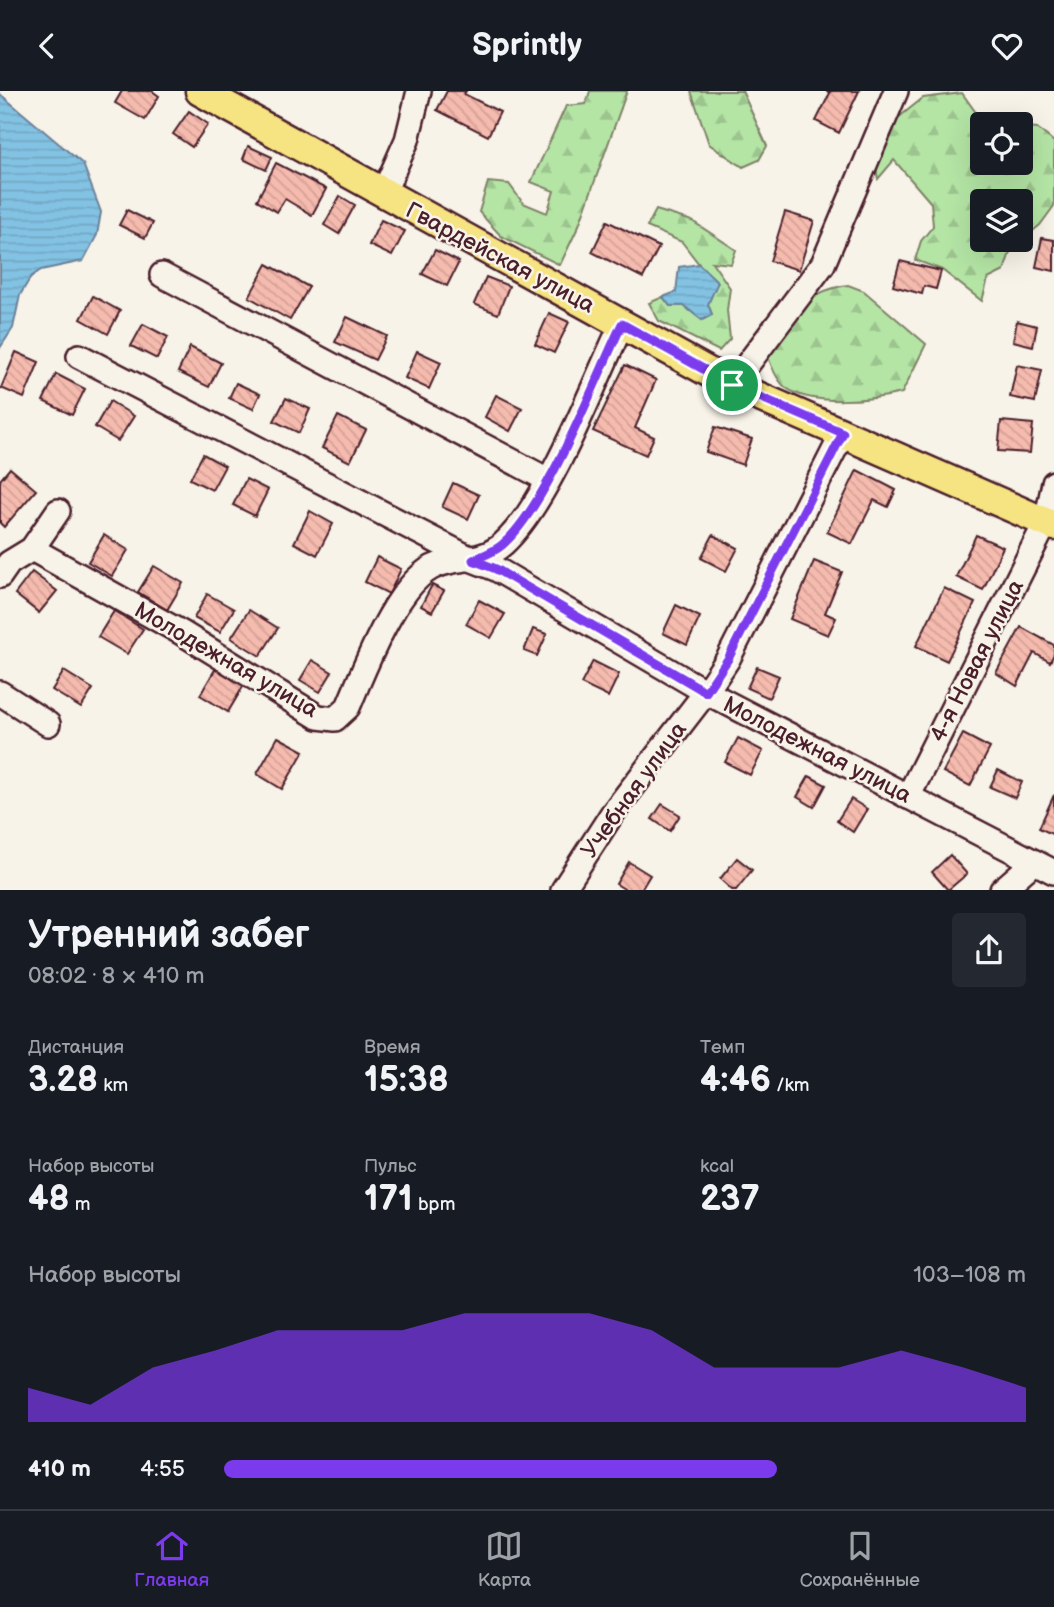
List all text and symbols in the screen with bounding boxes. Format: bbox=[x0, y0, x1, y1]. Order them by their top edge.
text: Sprintly bbox=[472, 26, 582, 65]
icon: back bbox=[28, 27, 66, 65]
icon: heart bbox=[988, 27, 1026, 65]
map controls bbox=[970, 112, 1033, 252]
button: locate bbox=[970, 112, 1033, 175]
button: layers bbox=[970, 189, 1033, 252]
street label: Гвардейская улица bbox=[401, 196, 600, 320]
pin bbox=[702, 355, 762, 415]
icon: arrive bbox=[713, 366, 751, 404]
street label: 4-я Новая улица bbox=[924, 575, 1030, 747]
street label: Молодежная улица bbox=[129, 596, 323, 724]
street label: Молодежная улица bbox=[718, 690, 916, 810]
street label: Учебная улица bbox=[575, 716, 693, 864]
text: Утренний забег bbox=[28, 913, 310, 958]
button: share bbox=[952, 913, 1026, 987]
text: 08:02 · 8 × 410 m bbox=[28, 962, 204, 990]
text: Дистанция bbox=[28, 1036, 124, 1059]
text: Время bbox=[364, 1036, 420, 1059]
text: Темп bbox=[700, 1036, 745, 1059]
text: 3.28 bbox=[28, 1059, 98, 1102]
text: 15:38 bbox=[364, 1059, 449, 1102]
text: 4:46 bbox=[700, 1059, 771, 1102]
text: km bbox=[98, 1074, 128, 1097]
text: /km bbox=[771, 1074, 810, 1097]
text: Набор высоты bbox=[28, 1155, 154, 1178]
text: Пульс bbox=[364, 1155, 417, 1178]
text: kcal bbox=[700, 1155, 734, 1178]
text: 48 bbox=[28, 1178, 70, 1221]
text: 171 bbox=[364, 1178, 413, 1221]
text: 237 bbox=[700, 1178, 760, 1221]
text: m bbox=[70, 1193, 91, 1216]
text: bpm bbox=[413, 1193, 455, 1216]
text: Набор высоты bbox=[28, 1261, 181, 1289]
text: 103–108 m bbox=[913, 1261, 1026, 1289]
text: 410 m bbox=[28, 1455, 91, 1483]
text: 4:55 bbox=[140, 1455, 185, 1483]
tab: Главная bbox=[134, 1527, 209, 1592]
tab: Карта bbox=[478, 1527, 531, 1592]
tab: Сохранённые bbox=[800, 1527, 920, 1592]

